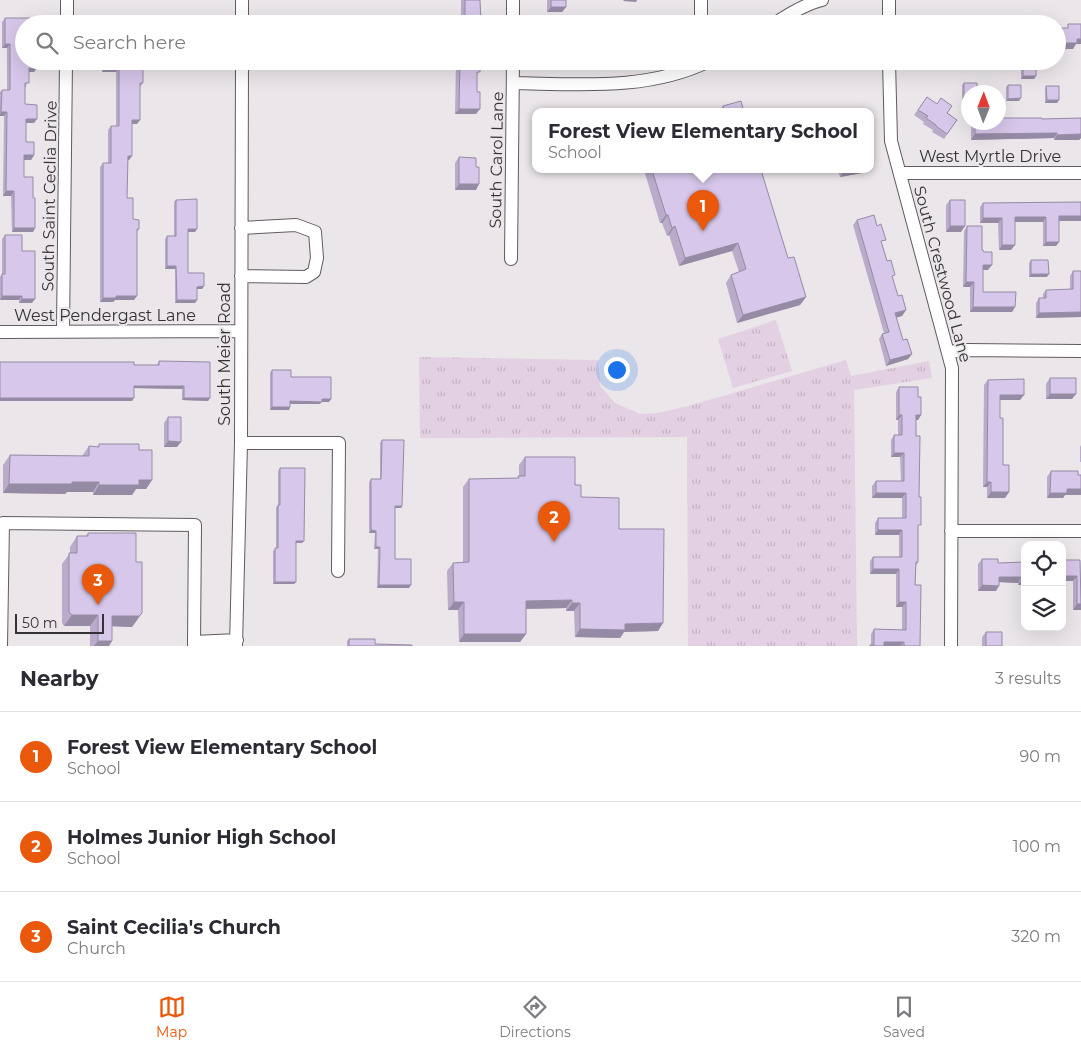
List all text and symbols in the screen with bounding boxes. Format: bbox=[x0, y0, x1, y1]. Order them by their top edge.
search box bbox=[15, 15, 1066, 70]
icon: search bbox=[33, 29, 61, 57]
text: Search here bbox=[73, 31, 186, 54]
north arrow bbox=[961, 85, 1006, 130]
street label: South Carol Lane bbox=[486, 91, 507, 229]
street label: South Saint Ceclia Drive bbox=[38, 100, 61, 292]
popup bbox=[532, 108, 874, 173]
text: Forest View Elementary School bbox=[548, 120, 858, 143]
text: School bbox=[548, 143, 602, 162]
street label: West Myrtle Drive bbox=[919, 147, 1061, 166]
street label: South Crestwood Lane bbox=[910, 184, 975, 364]
pin: 1 bbox=[687, 190, 719, 231]
street label: South Meier Road bbox=[215, 282, 234, 426]
street label: West Pendergast Lane bbox=[14, 306, 196, 325]
your location bbox=[604, 357, 630, 383]
pin: 2 bbox=[538, 501, 570, 542]
map controls bbox=[1021, 541, 1066, 631]
button: locate bbox=[1021, 541, 1066, 586]
pin: 3 bbox=[82, 564, 114, 605]
button: layers bbox=[1021, 586, 1066, 631]
scale bar bbox=[15, 611, 104, 634]
text: 50 m bbox=[22, 614, 58, 632]
text: Nearby bbox=[20, 666, 99, 691]
text: 3 results bbox=[995, 669, 1061, 688]
text: Forest View Elementary School bbox=[67, 736, 377, 759]
text: 1 bbox=[33, 747, 39, 766]
text: 90 m bbox=[1019, 747, 1061, 766]
text: School bbox=[67, 759, 121, 778]
text: Holmes Junior High School bbox=[67, 826, 336, 849]
text: 2 bbox=[31, 837, 41, 856]
text: 100 m bbox=[1013, 837, 1061, 856]
text: School bbox=[67, 849, 121, 868]
text: Saint Cecilia's Church bbox=[67, 916, 281, 939]
text: 3 bbox=[31, 927, 41, 946]
text: 320 m bbox=[1011, 927, 1061, 946]
text: Church bbox=[67, 939, 126, 958]
tab: Map bbox=[156, 993, 187, 1041]
tab: Directions bbox=[499, 993, 571, 1041]
tab: Saved bbox=[883, 993, 925, 1041]

